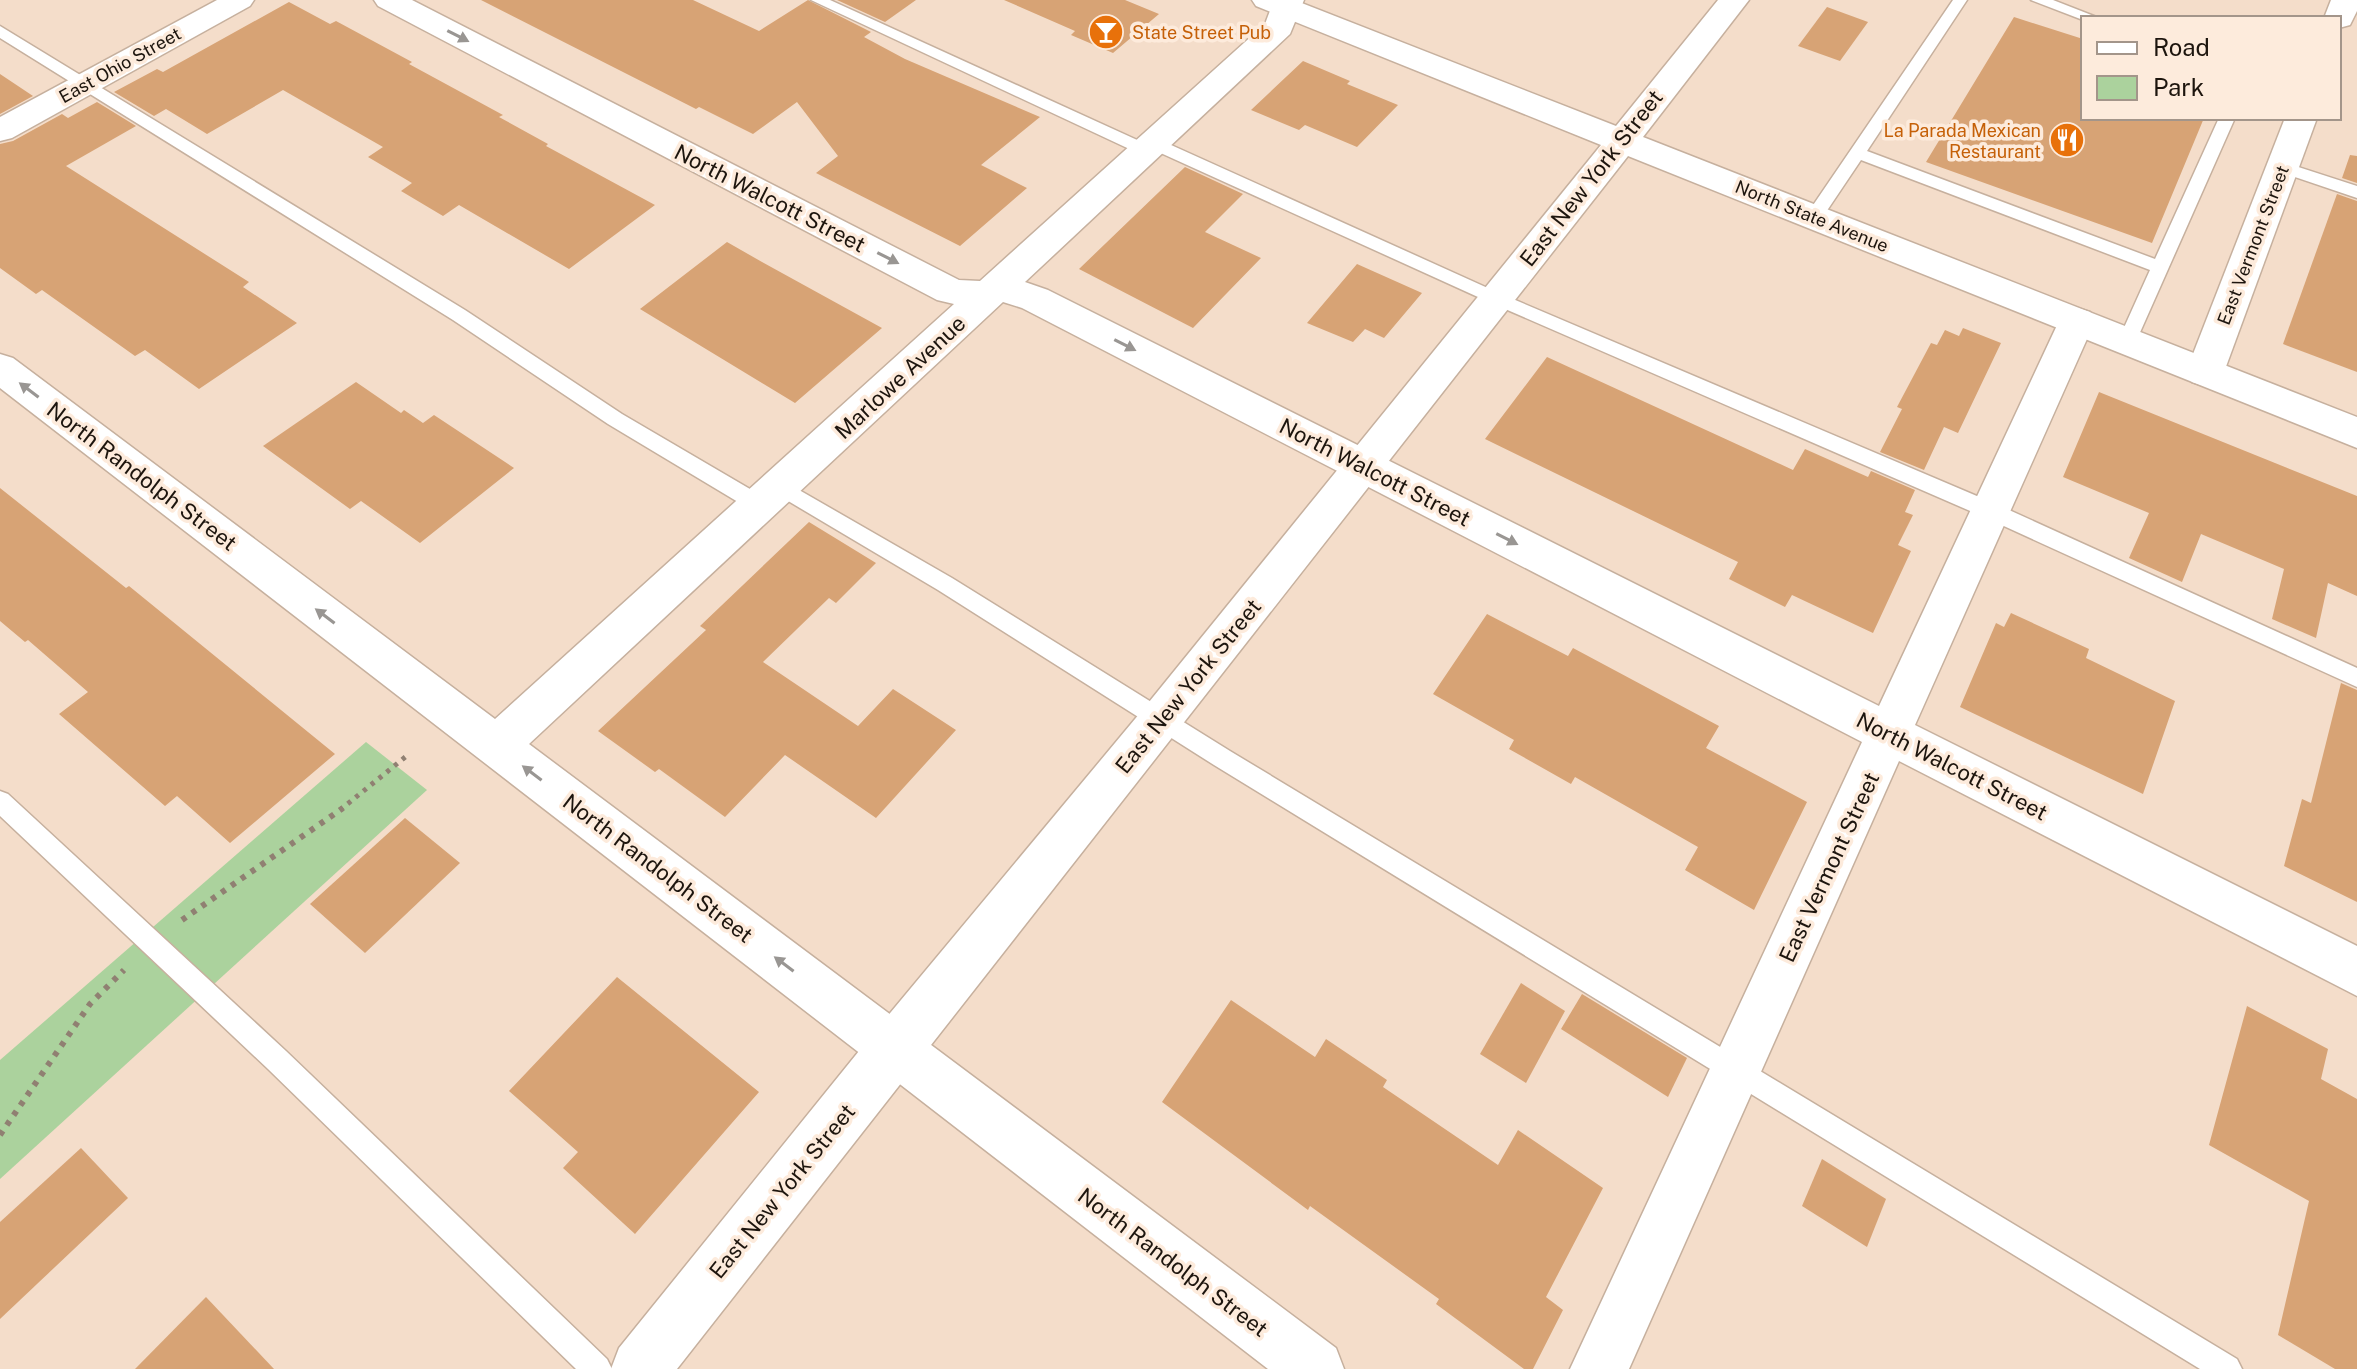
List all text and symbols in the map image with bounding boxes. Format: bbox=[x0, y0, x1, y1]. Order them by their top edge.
bar icon: State Street Pub bbox=[1087, 13, 1125, 51]
legend bbox=[2081, 16, 2341, 120]
place label: State Street Pub bbox=[1132, 22, 1271, 43]
street label: East Ohio Street bbox=[55, 23, 185, 107]
one-way arrow bbox=[446, 29, 469, 42]
text: Road bbox=[2153, 33, 2210, 61]
text: Park bbox=[2153, 73, 2204, 101]
street label: East New York Street bbox=[1514, 85, 1668, 271]
place label: La Parada Mexican Restaurant bbox=[1884, 120, 2041, 162]
restaurant icon: La Parada Mexican Restaurant bbox=[2048, 121, 2086, 159]
street label: North Walcott Street bbox=[670, 139, 870, 257]
street label: East Vermont Street bbox=[2213, 162, 2293, 328]
street label: North State Avenue bbox=[1732, 176, 1892, 256]
one-way arrow bbox=[876, 252, 899, 265]
street label: Marlowe Avenue bbox=[829, 310, 971, 444]
one-way arrow bbox=[1114, 338, 1137, 352]
one-way arrow bbox=[19, 383, 39, 399]
street label: North Randolph Street bbox=[42, 396, 242, 556]
street label: North Walcott Street bbox=[1275, 413, 1475, 531]
one-way arrow bbox=[1495, 533, 1518, 546]
street label: East New York Street bbox=[1110, 594, 1266, 778]
one-way arrow bbox=[315, 608, 336, 624]
street label: North Walcott Street bbox=[1852, 707, 2052, 825]
one-way arrow bbox=[522, 766, 543, 781]
street label: East Vermont Street bbox=[1774, 768, 1884, 966]
street label: North Randolph Street bbox=[558, 788, 758, 948]
one-way arrow bbox=[774, 957, 794, 973]
street label: East New York Street bbox=[704, 1099, 860, 1283]
street label: North Randolph Street bbox=[1073, 1182, 1273, 1342]

